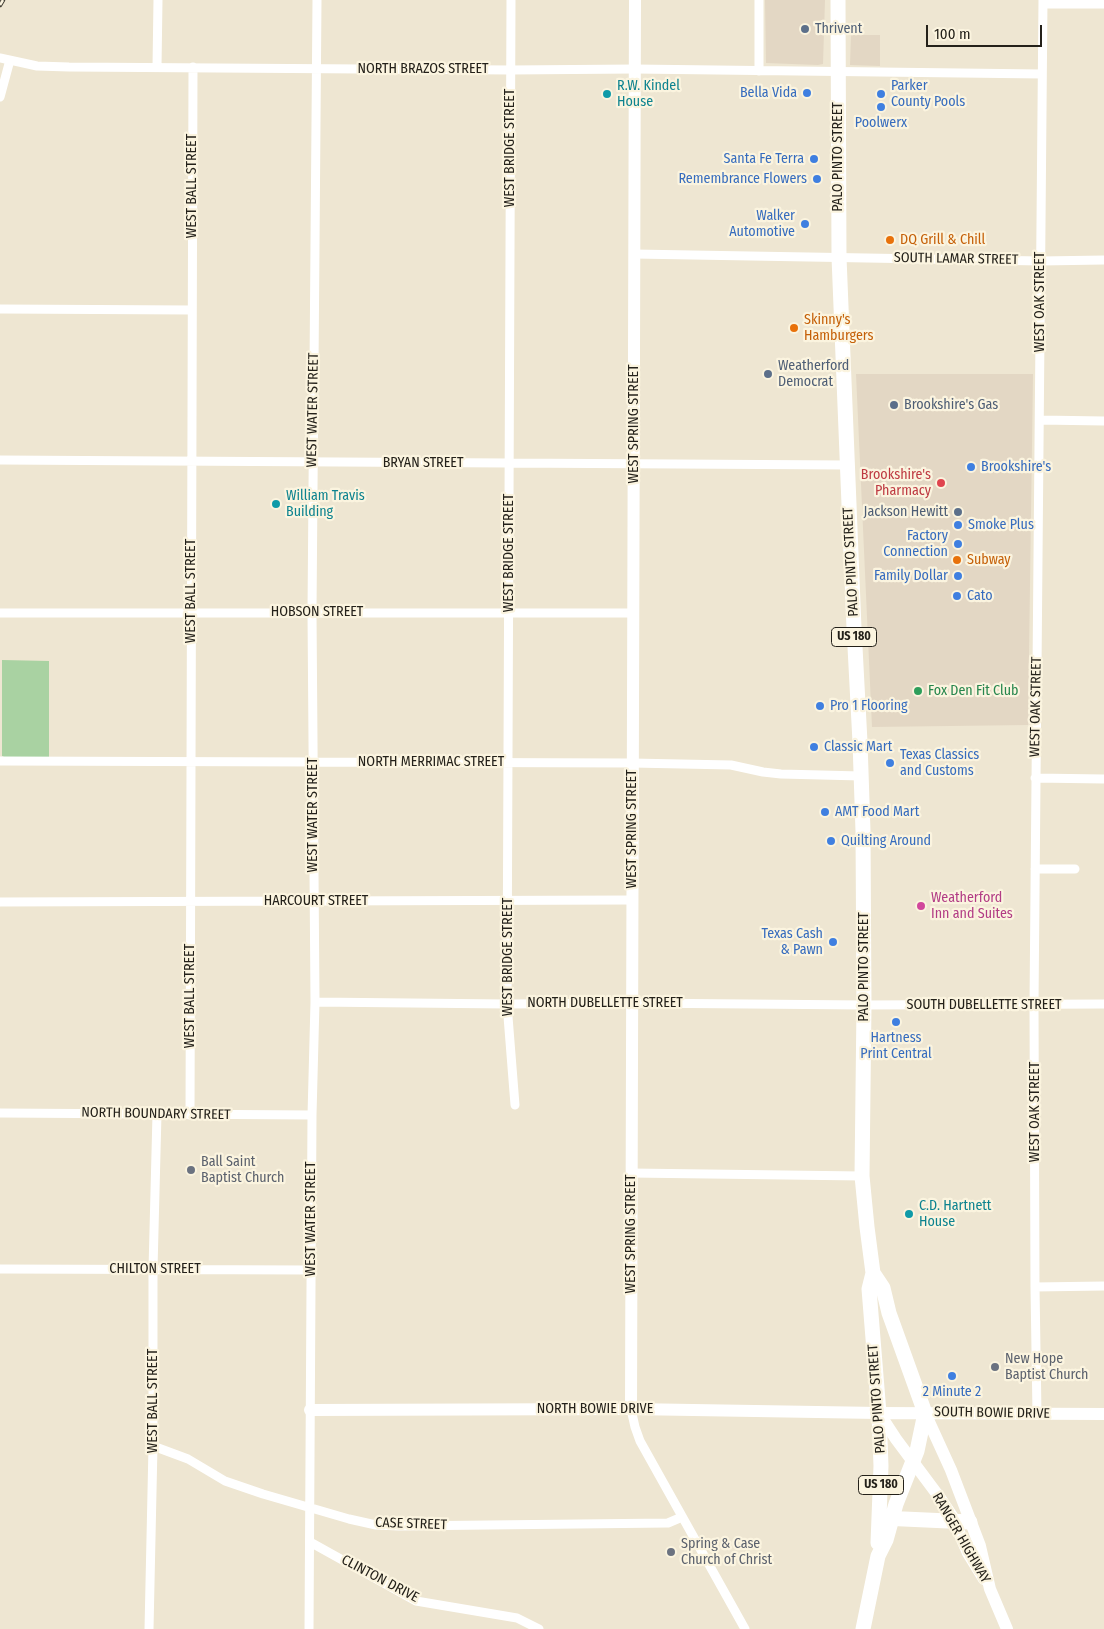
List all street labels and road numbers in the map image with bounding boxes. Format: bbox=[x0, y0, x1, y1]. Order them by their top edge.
street label: NORTH BRAZOS STREET bbox=[357, 61, 489, 77]
street label: WEST BRIDGE STREET bbox=[502, 89, 518, 207]
street label: PALO PINTO STREET bbox=[830, 102, 846, 212]
street label: WEST BALL STREET bbox=[184, 134, 200, 238]
street label: SOUTH LAMAR STREET bbox=[894, 250, 1018, 268]
street label: WEST OAK STREET bbox=[1032, 252, 1048, 352]
street label: WEST WATER STREET bbox=[304, 352, 322, 468]
street label: WEST SPRING STREET bbox=[626, 364, 642, 484]
street label: BRYAN STREET bbox=[383, 455, 463, 471]
street label: WEST BRIDGE STREET bbox=[501, 494, 517, 612]
street label: PALO PINTO STREET bbox=[840, 507, 862, 617]
street label: WEST BALL STREET bbox=[183, 539, 199, 643]
street label: HOBSON STREET bbox=[271, 604, 363, 620]
road number: US 180 bbox=[832, 628, 876, 646]
street label: WEST OAK STREET bbox=[1027, 657, 1045, 757]
street label: NORTH MERRIMAC STREET bbox=[358, 754, 504, 770]
street label: WEST WATER STREET bbox=[305, 758, 321, 872]
street label: WEST SPRING STREET bbox=[624, 769, 640, 889]
street label: HARCOURT STREET bbox=[264, 893, 368, 909]
street label: WEST BRIDGE STREET bbox=[500, 898, 516, 1016]
street label: PALO PINTO STREET bbox=[856, 912, 872, 1022]
street label: WEST BALL STREET bbox=[182, 944, 198, 1048]
street label: NORTH DUBELLETTE STREET bbox=[527, 995, 683, 1011]
street label: SOUTH DUBELLETTE STREET bbox=[907, 997, 1061, 1013]
street label: WEST OAK STREET bbox=[1027, 1062, 1043, 1162]
street label: NORTH BOUNDARY STREET bbox=[81, 1104, 231, 1124]
street label: WEST WATER STREET bbox=[303, 1162, 319, 1276]
street label: WEST SPRING STREET bbox=[623, 1174, 639, 1294]
street label: CHILTON STREET bbox=[109, 1261, 201, 1277]
street label: PALO PINTO STREET bbox=[865, 1344, 889, 1454]
street label: WEST BALL STREET bbox=[145, 1349, 161, 1453]
street label: NORTH BOWIE DRIVE bbox=[537, 1401, 653, 1417]
street label: SOUTH BOWIE DRIVE bbox=[934, 1404, 1050, 1422]
road number: US 180 bbox=[858, 1476, 904, 1494]
street label: RANGER HIGHWAY bbox=[928, 1490, 994, 1586]
street label: CASE STREET bbox=[375, 1514, 447, 1534]
street label: CLINTON DRIVE bbox=[338, 1552, 422, 1606]

